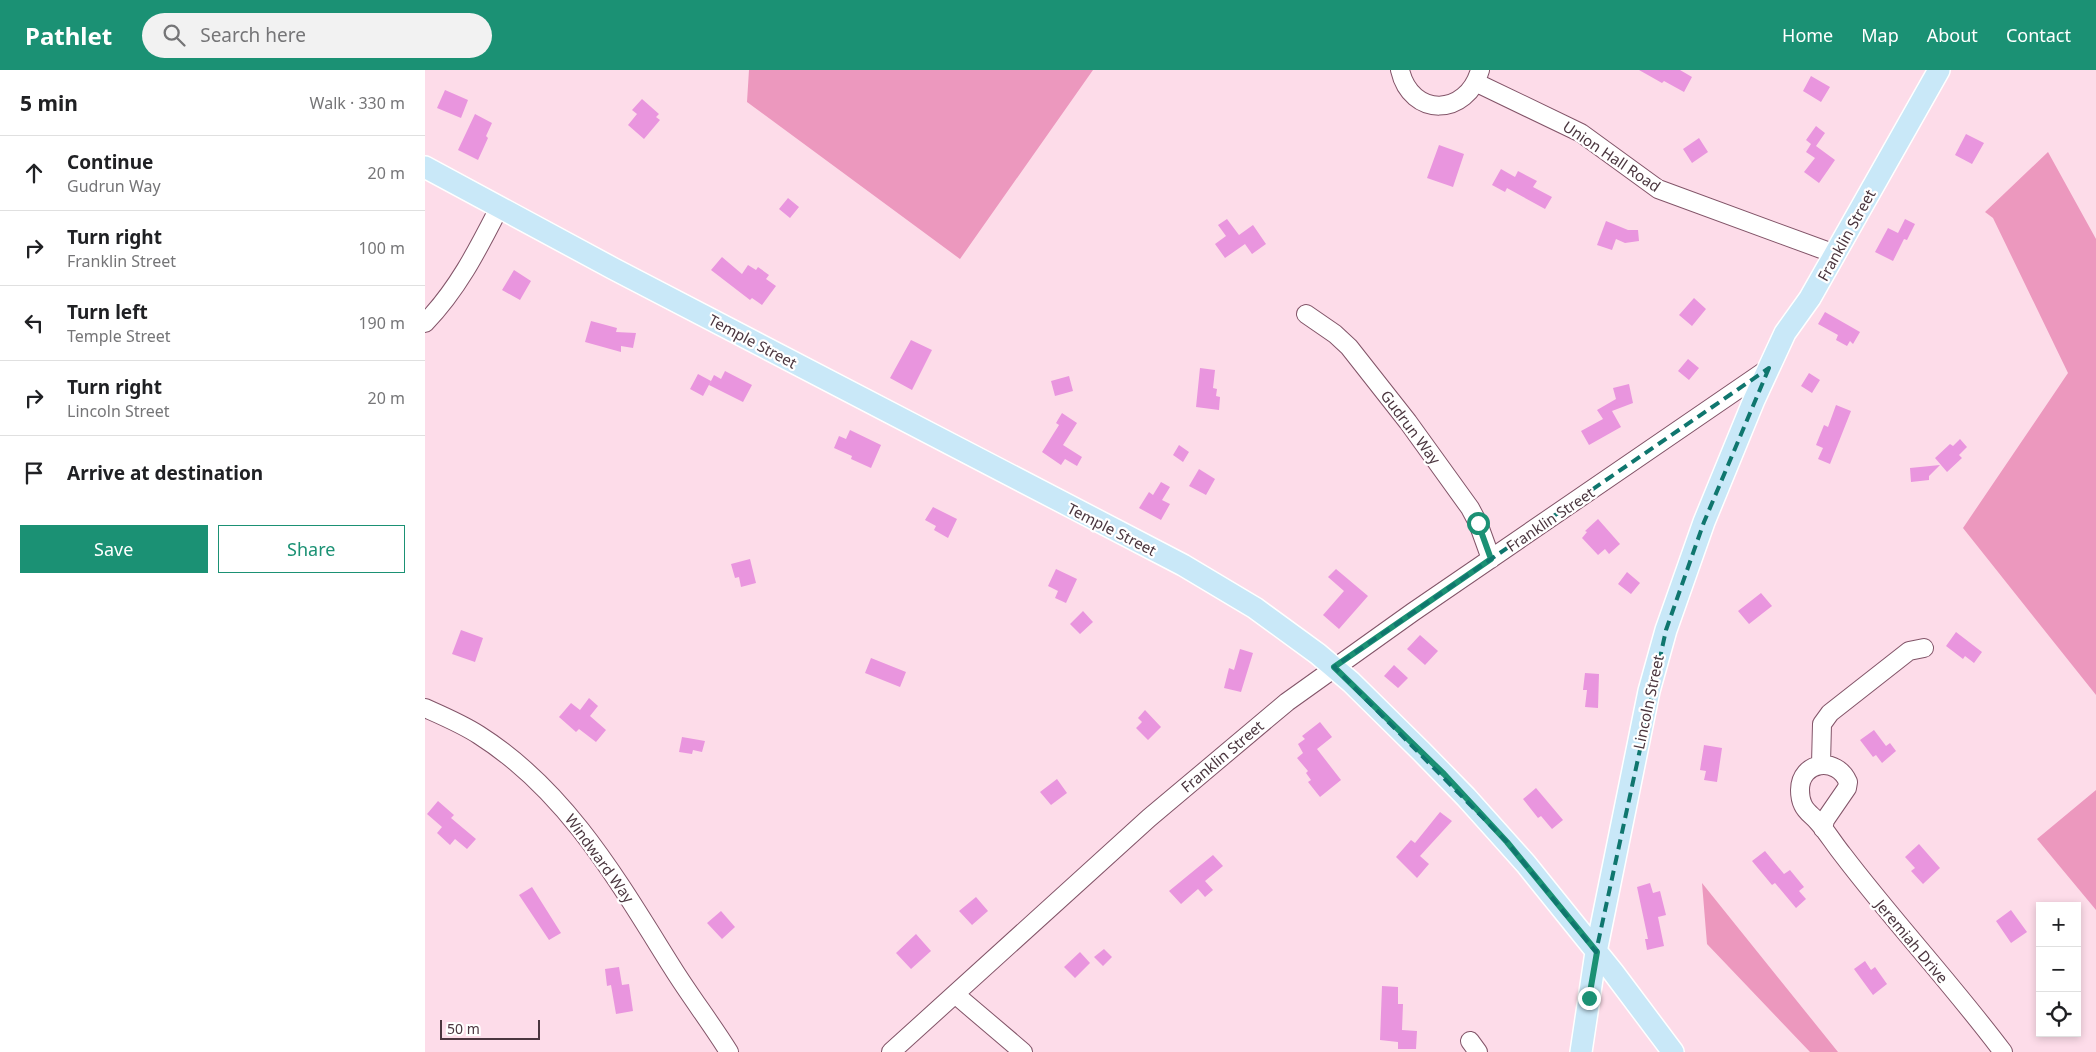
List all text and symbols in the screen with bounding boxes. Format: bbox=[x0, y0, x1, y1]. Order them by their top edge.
search box bbox=[142, 13, 492, 58]
text: Pathlet bbox=[25, 19, 112, 52]
icon: search bbox=[160, 21, 188, 49]
text: Search here bbox=[200, 22, 306, 48]
text: Home bbox=[1782, 23, 1833, 47]
text: Map bbox=[1861, 23, 1899, 47]
text: About bbox=[1927, 23, 1978, 47]
text: Contact bbox=[2006, 23, 2071, 47]
text: 5 min bbox=[20, 89, 78, 117]
text: Walk · 330 m bbox=[310, 92, 405, 114]
street label: Union Hall Road bbox=[1559, 116, 1665, 196]
text: Continue bbox=[67, 149, 153, 175]
icon: ahead bbox=[20, 159, 48, 187]
text: 20 m bbox=[368, 162, 405, 184]
text: Gudrun Way bbox=[67, 175, 161, 197]
street label: Franklin Street bbox=[1812, 185, 1880, 285]
text: Turn right bbox=[67, 224, 162, 250]
icon: right bbox=[20, 234, 48, 262]
text: 100 m bbox=[358, 237, 405, 259]
text: Franklin Street bbox=[67, 250, 176, 272]
text: Turn left bbox=[67, 299, 148, 325]
icon: left bbox=[20, 309, 48, 337]
street label: Temple Street bbox=[705, 309, 801, 373]
text: 190 m bbox=[358, 312, 405, 334]
text: Temple Street bbox=[67, 325, 171, 347]
text: Turn right bbox=[67, 374, 162, 400]
icon: right bbox=[20, 384, 48, 412]
street label: Gudrun Way bbox=[1377, 386, 1446, 468]
text: 20 m bbox=[368, 387, 405, 409]
text: Lincoln Street bbox=[67, 400, 170, 422]
icon: arrive bbox=[20, 459, 48, 487]
text: Arrive at destination bbox=[67, 460, 263, 486]
street label: Franklin Street bbox=[1502, 482, 1598, 556]
street label: Temple Street bbox=[1064, 498, 1160, 560]
route start bbox=[1467, 512, 1490, 535]
button: Save bbox=[20, 525, 208, 573]
button: Share bbox=[218, 525, 405, 573]
street label: Lincoln Street bbox=[1628, 652, 1668, 751]
street label: Franklin Street bbox=[1176, 715, 1268, 796]
street label: Windward Way bbox=[561, 810, 639, 907]
street label: Jeremiah Drive bbox=[1870, 893, 1953, 987]
map controls bbox=[2036, 902, 2081, 1037]
button: + bbox=[2036, 902, 2081, 947]
button: − bbox=[2036, 947, 2081, 992]
route end bbox=[1578, 987, 1601, 1010]
button: locate bbox=[2036, 992, 2081, 1037]
scale bar bbox=[440, 1017, 540, 1040]
text: 50 m bbox=[447, 1019, 480, 1038]

